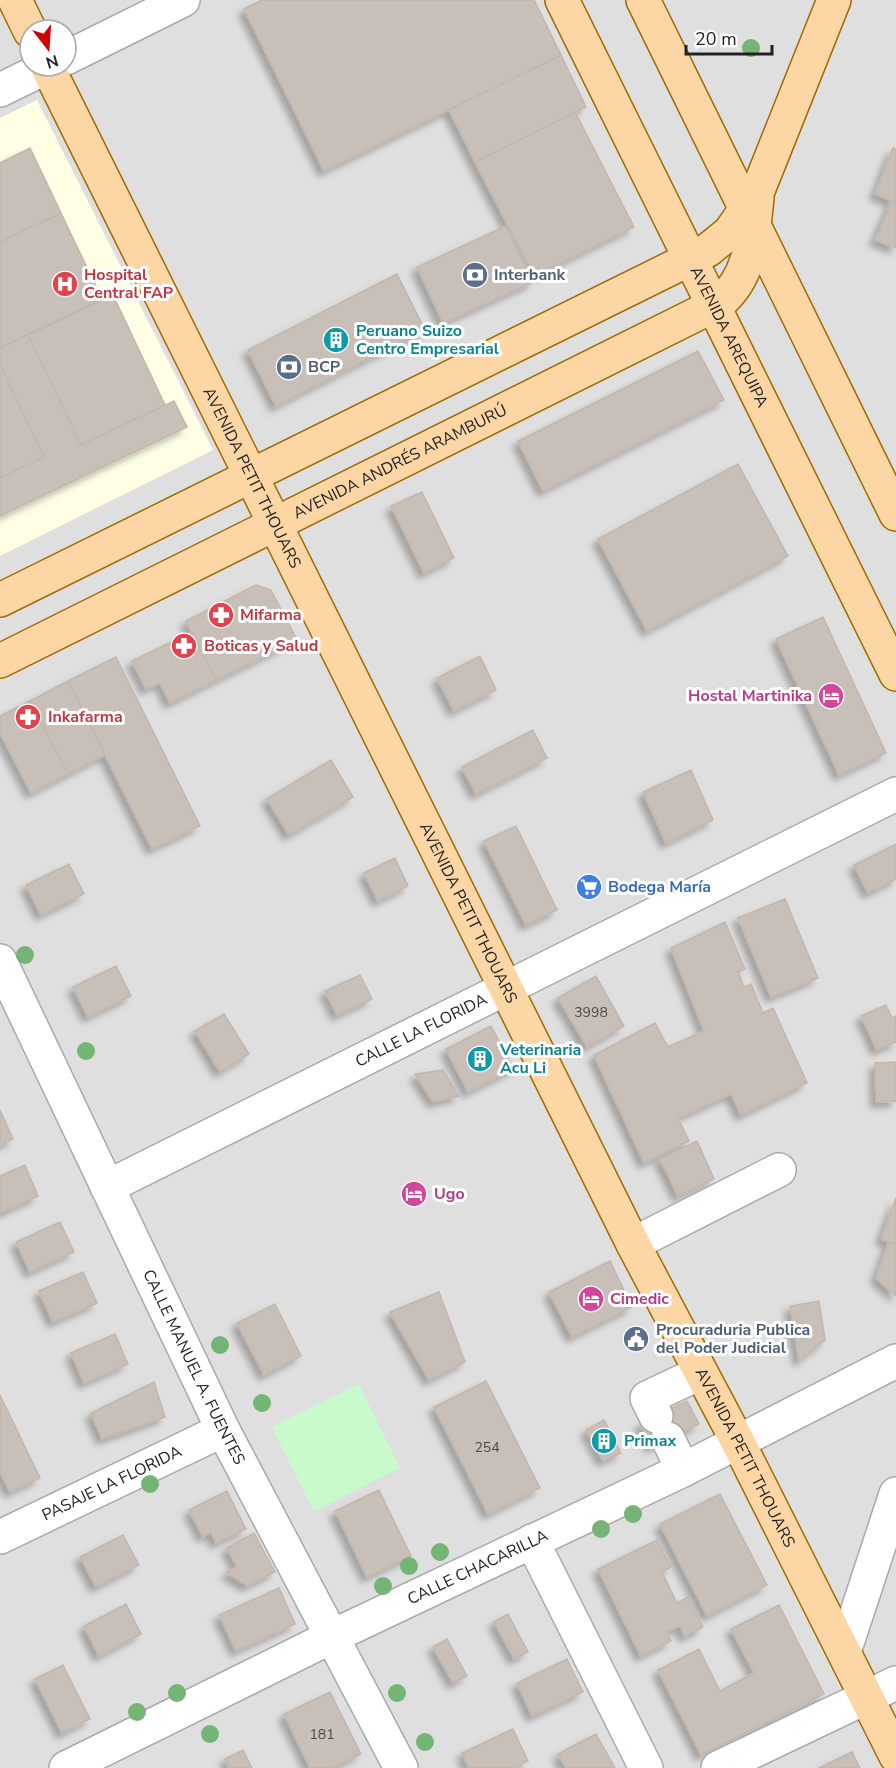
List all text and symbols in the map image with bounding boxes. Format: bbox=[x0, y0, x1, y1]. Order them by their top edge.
north arrow bbox=[18, 18, 78, 78]
scale bar bbox=[686, 18, 772, 56]
text: 20 m bbox=[695, 27, 737, 51]
text: N bbox=[43, 49, 61, 74]
bank icon: Interbank bbox=[460, 260, 490, 290]
street label: AVENIDA AREQUIPA bbox=[685, 263, 773, 412]
place label: Hospital Central FAP bbox=[84, 264, 173, 304]
place label: Interbank bbox=[494, 264, 566, 286]
hospital icon: Hospital Central FAP bbox=[50, 269, 80, 299]
place label: Peruano Suizo Centro Empresarial bbox=[356, 320, 499, 360]
building icon: Peruano Suizo Centro Empresarial bbox=[321, 325, 351, 355]
bank icon: BCP bbox=[274, 352, 304, 382]
place label: BCP bbox=[308, 356, 340, 378]
street label: AVENIDA PETIT THOUARS bbox=[198, 384, 306, 572]
street label: AVENIDA ANDRÉS ARAMBURÚ bbox=[289, 399, 511, 524]
pharmacy icon: Mifarma bbox=[206, 600, 236, 630]
place label: Mifarma bbox=[240, 604, 302, 626]
pharmacy icon: Boticas y Salud bbox=[169, 631, 199, 661]
place label: Boticas y Salud bbox=[204, 635, 318, 657]
hotel icon: Hostal Martinika bbox=[816, 681, 846, 711]
place label: Hostal Martinika bbox=[688, 685, 812, 707]
pharmacy icon: Inkafarma bbox=[13, 702, 43, 732]
place label: Inkafarma bbox=[48, 706, 123, 728]
street label: AVENIDA PETIT THOUARS bbox=[414, 819, 523, 1007]
supermarket icon: Bodega María bbox=[574, 872, 604, 902]
place label: Bodega María bbox=[608, 876, 711, 898]
street label: CALLE LA FLORIDA bbox=[352, 988, 491, 1073]
house number: 3998 bbox=[574, 1003, 608, 1022]
place label: Veterinaria Acu Li bbox=[499, 1039, 581, 1079]
building icon: Veterinaria Acu Li bbox=[465, 1044, 495, 1074]
hotel icon: Ugo bbox=[399, 1179, 429, 1209]
place label: Ugo bbox=[434, 1183, 465, 1205]
street label: CALLE MANUEL A. FUENTES bbox=[137, 1266, 250, 1469]
hotel icon: Cimedic bbox=[576, 1284, 606, 1314]
place label: Cimedic bbox=[610, 1288, 669, 1310]
place label: Procuraduria Publica del Poder Judicial bbox=[656, 1319, 810, 1359]
public building icon: Procuraduria Publica del Poder Judicial bbox=[621, 1324, 651, 1354]
street label: AVENIDA PETIT THOUARS bbox=[690, 1364, 800, 1551]
building icon: Primax bbox=[589, 1426, 619, 1456]
place label: Primax bbox=[624, 1430, 676, 1452]
house number: 254 bbox=[474, 1438, 500, 1457]
street label: PASAJE LA FLORIDA bbox=[38, 1440, 186, 1526]
street label: CALLE CHACARILLA bbox=[404, 1524, 552, 1610]
house number: 181 bbox=[309, 1725, 335, 1744]

